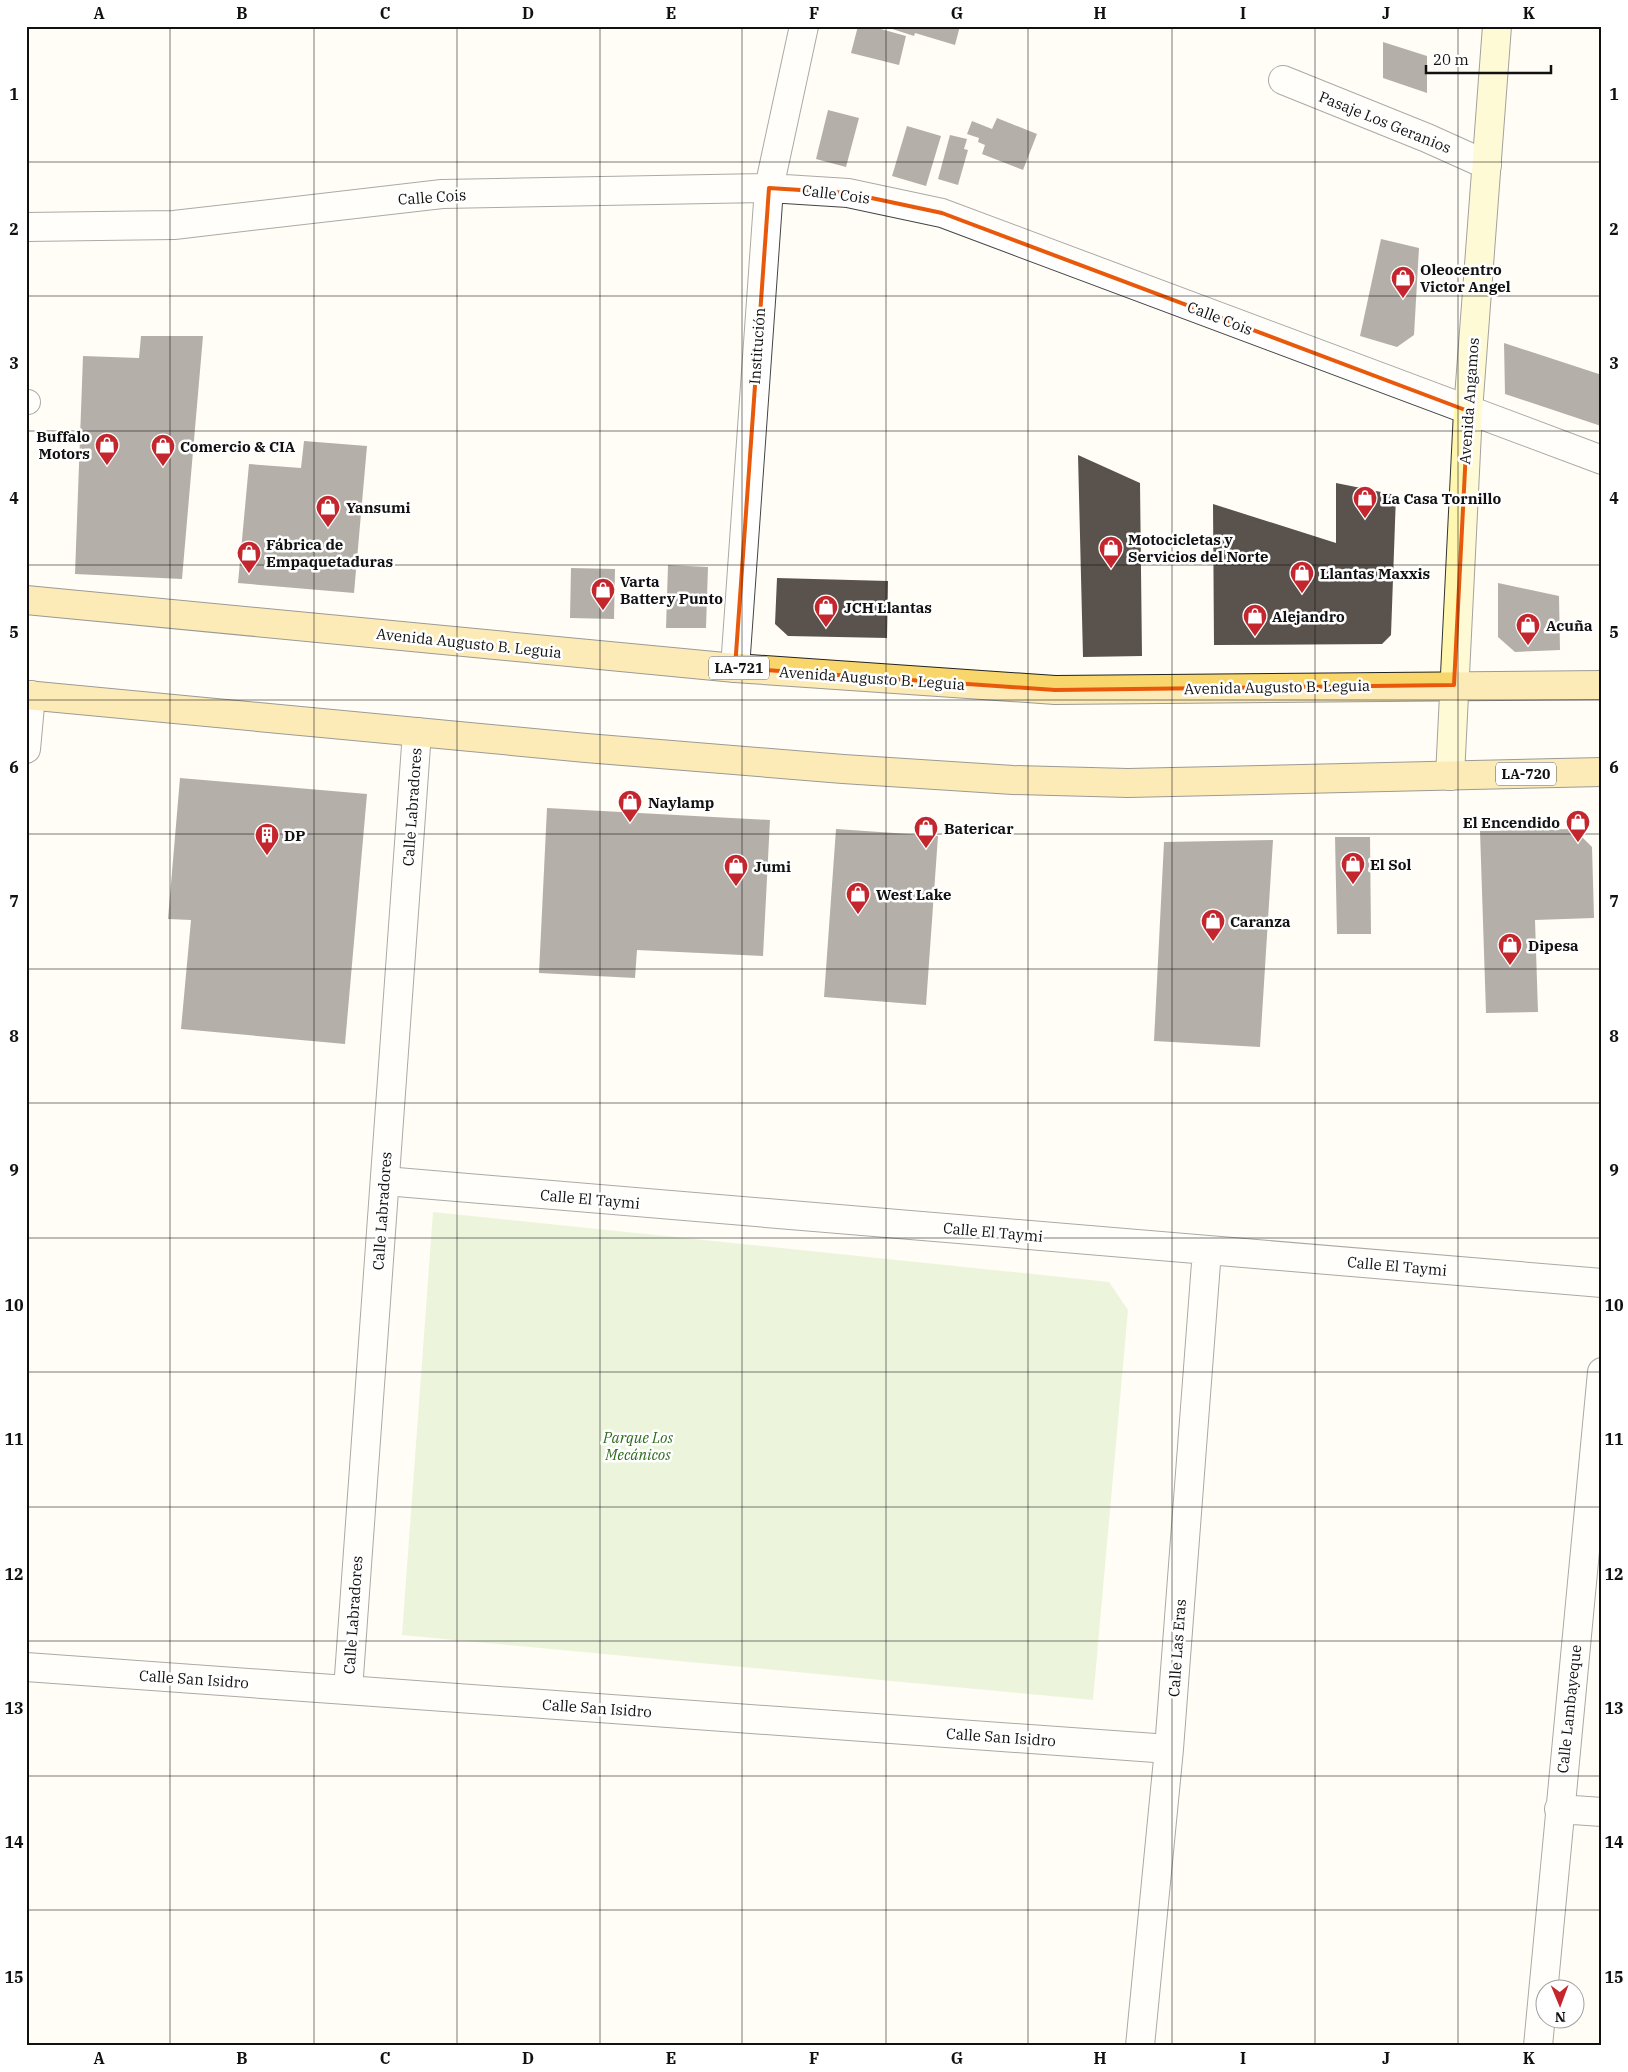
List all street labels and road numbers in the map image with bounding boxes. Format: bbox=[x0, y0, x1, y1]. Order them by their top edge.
street label: Pasaje Los Geranios bbox=[1316, 87, 1454, 157]
street label: Calle Cois bbox=[801, 180, 871, 208]
street label: Calle Cois bbox=[397, 185, 467, 209]
street label: Calle Cois bbox=[1185, 297, 1255, 339]
street label: Institución bbox=[745, 306, 769, 385]
street label: Avenida Angamos bbox=[1455, 337, 1483, 465]
street label: Avenida Augusto B. Leguia bbox=[375, 624, 563, 662]
road number: LA-721 bbox=[709, 656, 769, 680]
street label: Avenida Augusto B. Leguia bbox=[778, 662, 966, 694]
street label: Avenida Augusto B. Leguia bbox=[1184, 676, 1370, 698]
street label: Calle Labradores bbox=[398, 747, 426, 867]
road number: LA-720 bbox=[1496, 762, 1556, 786]
street label: Calle Labradores bbox=[368, 1151, 396, 1271]
street label: Calle El Taymi bbox=[539, 1185, 641, 1213]
street label: Calle El Taymi bbox=[942, 1218, 1044, 1246]
street label: Calle El Taymi bbox=[1346, 1252, 1448, 1280]
street label: Calle Labradores bbox=[339, 1555, 367, 1675]
street label: Calle Las Eras bbox=[1164, 1598, 1190, 1698]
street label: Calle Lambayeque bbox=[1553, 1644, 1585, 1774]
street label: Calle San Isidro bbox=[139, 1666, 249, 1692]
street label: Calle San Isidro bbox=[542, 1695, 652, 1721]
street label: Calle San Isidro bbox=[946, 1724, 1056, 1750]

